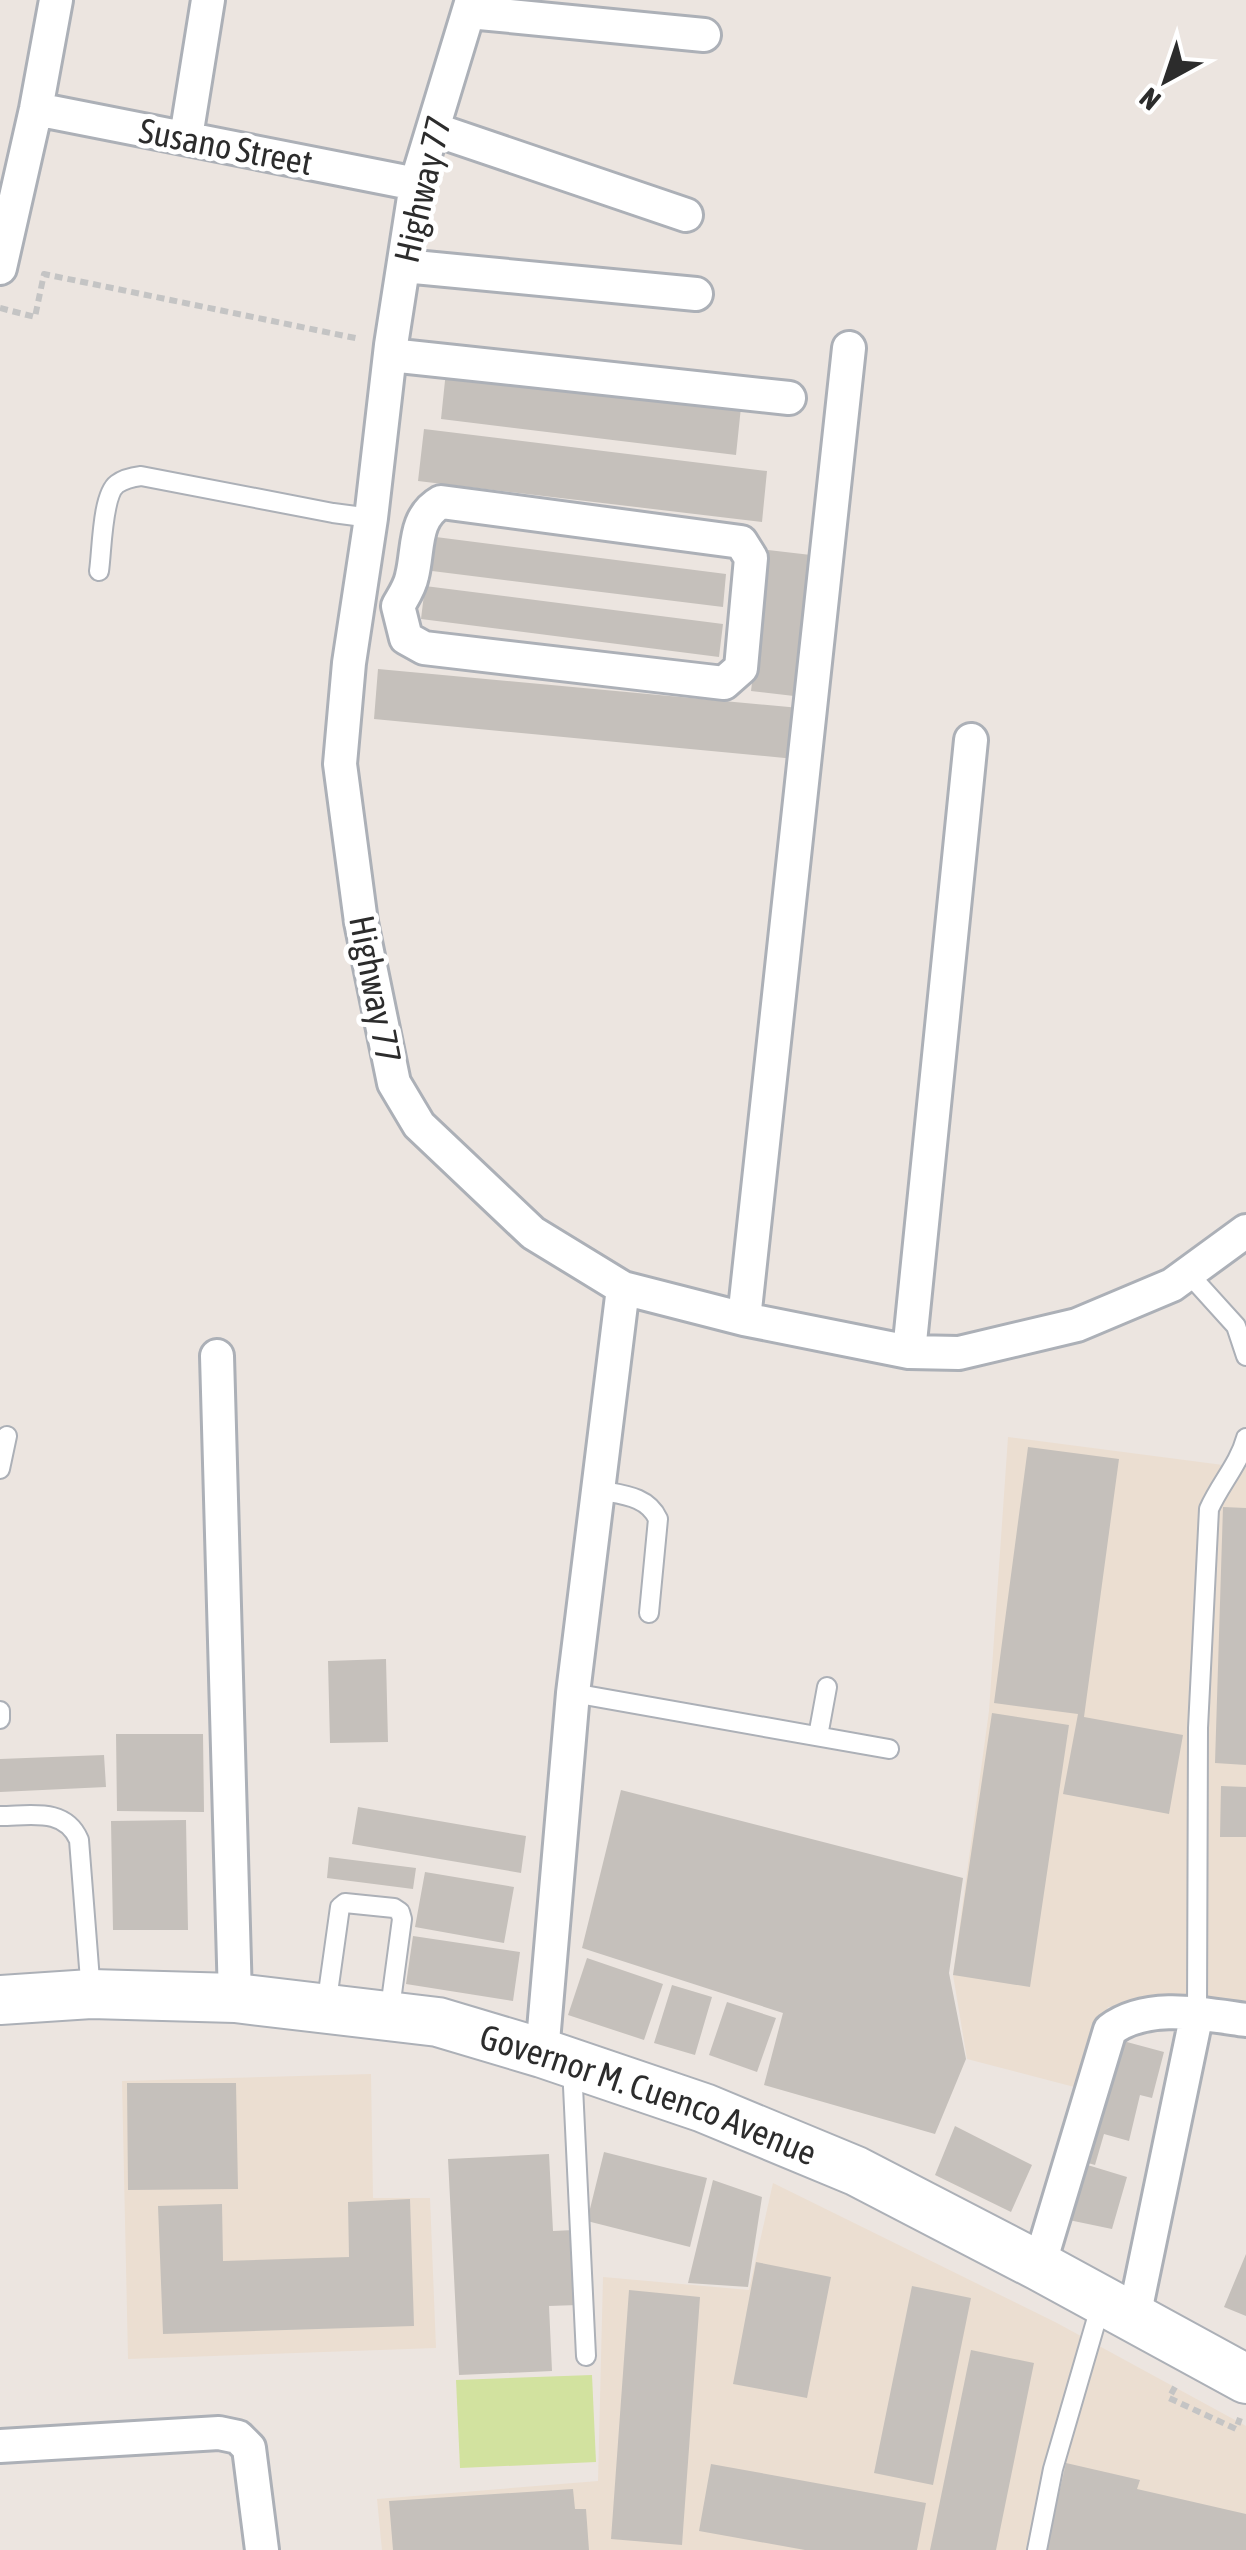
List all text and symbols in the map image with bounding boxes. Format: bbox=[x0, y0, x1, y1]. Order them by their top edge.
north arrow bbox=[1116, 30, 1216, 130]
text: N bbox=[1133, 82, 1167, 117]
street label: Susano Street bbox=[136, 110, 316, 182]
street label: Highway 77 bbox=[386, 112, 458, 266]
street label: Highway 77 bbox=[342, 912, 410, 1066]
street label: Governor M. Cuenco Avenue bbox=[475, 2016, 823, 2172]

